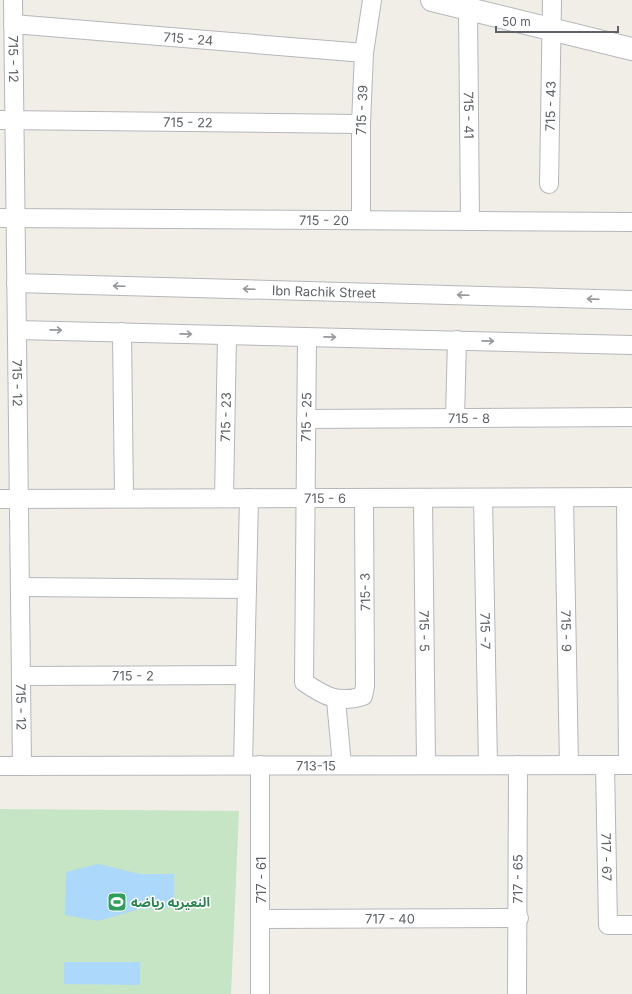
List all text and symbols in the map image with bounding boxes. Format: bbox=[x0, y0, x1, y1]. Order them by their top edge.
scale bar bbox=[496, 8, 618, 34]
text: 50 m bbox=[502, 14, 531, 29]
street label: 715 - 24 bbox=[163, 28, 214, 49]
street label: 715 - 12 bbox=[5, 35, 22, 83]
street label: 715 - 43 bbox=[542, 81, 559, 131]
street label: 715 - 39 bbox=[353, 85, 371, 135]
street label: 715 - 41 bbox=[461, 91, 477, 139]
street label: 715 - 22 bbox=[163, 114, 213, 130]
street label: 715 - 20 bbox=[299, 212, 349, 228]
one-way arrow bbox=[113, 282, 126, 289]
street label: Ibn Rachik Street bbox=[272, 282, 376, 301]
one-way arrow bbox=[243, 286, 256, 293]
one-way arrow bbox=[457, 292, 470, 299]
one-way arrow bbox=[587, 295, 600, 303]
one-way arrow bbox=[49, 327, 62, 334]
one-way arrow bbox=[179, 330, 192, 338]
one-way arrow bbox=[323, 333, 336, 341]
one-way arrow bbox=[481, 337, 494, 345]
street label: 715 - 12 bbox=[9, 359, 26, 407]
street label: 715 - 23 bbox=[217, 392, 234, 442]
street label: 715 - 25 bbox=[298, 392, 314, 442]
street label: 715 - 8 bbox=[448, 410, 490, 426]
street label: 715 - 6 bbox=[304, 490, 346, 506]
street label: 715- 3 bbox=[357, 573, 373, 611]
street label: 715 - 5 bbox=[416, 610, 433, 652]
street label: 715 - 9 bbox=[558, 610, 575, 652]
street label: 715 -7 bbox=[477, 612, 494, 650]
street label: 715 - 2 bbox=[112, 667, 154, 684]
street label: 715 - 12 bbox=[13, 683, 30, 731]
street label: 713-15 bbox=[296, 757, 336, 774]
street label: 717 - 67 bbox=[598, 832, 615, 881]
street label: 717 - 65 bbox=[509, 854, 526, 904]
street label: 717 - 61 bbox=[253, 857, 269, 903]
sports icon: النعيريه رياضه bbox=[106, 891, 128, 913]
place label: النعيريه رياضه bbox=[131, 894, 210, 910]
street label: 717 - 40 bbox=[365, 910, 415, 927]

